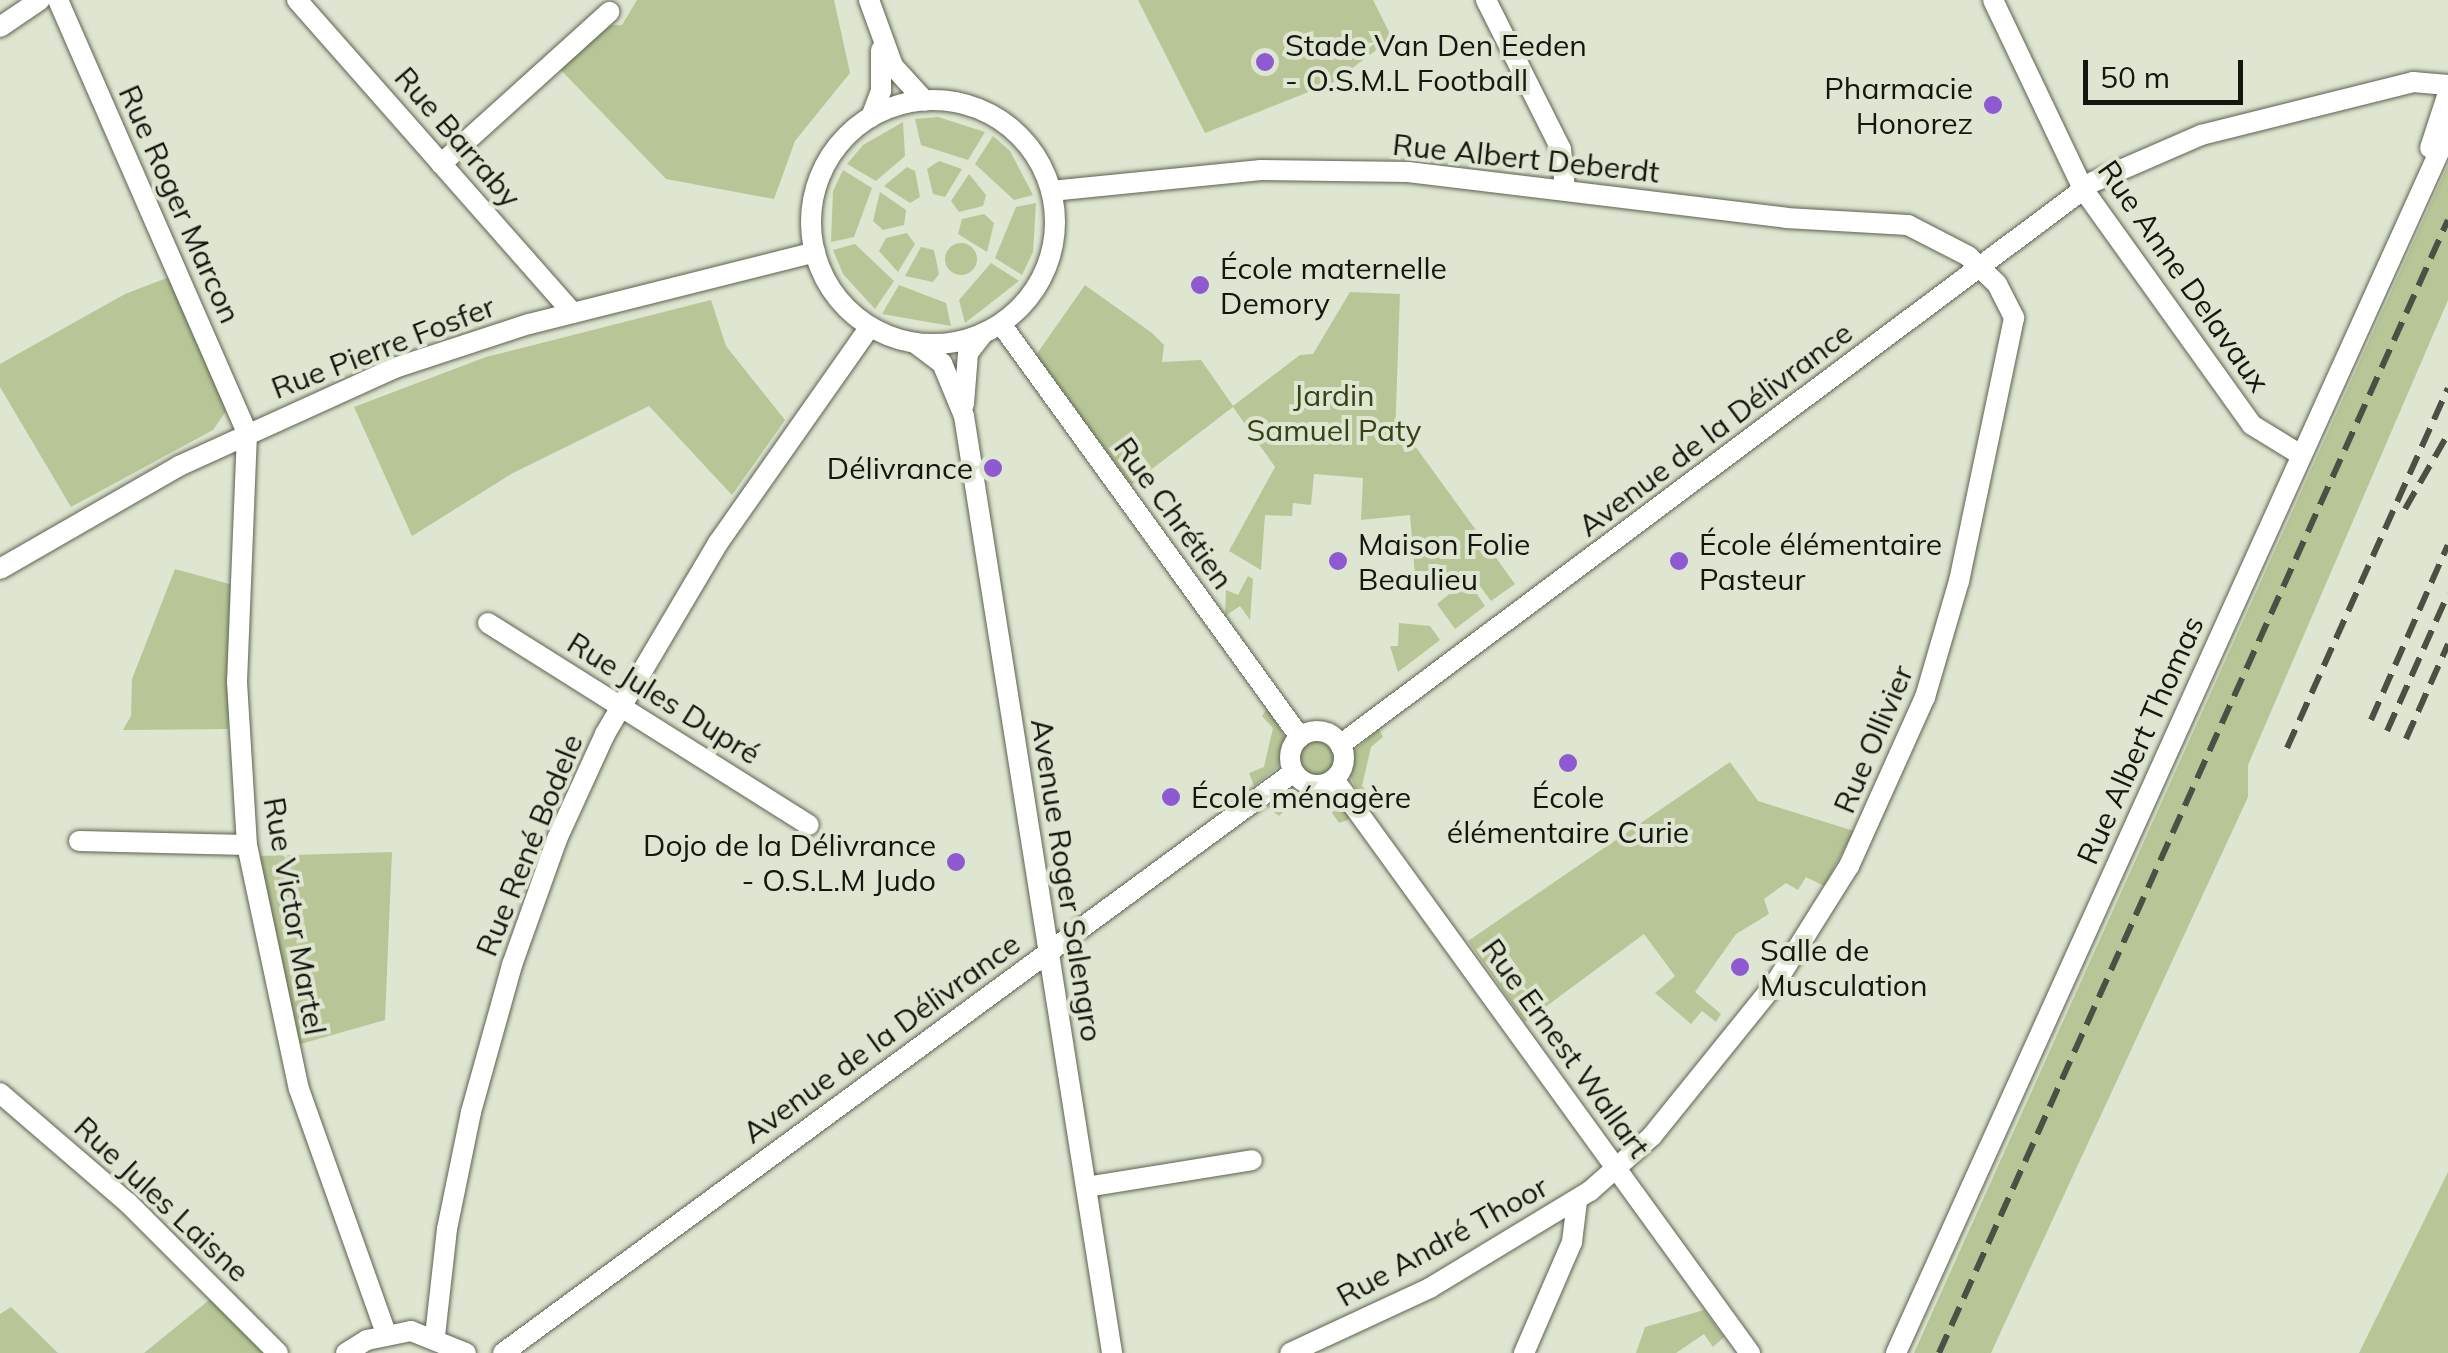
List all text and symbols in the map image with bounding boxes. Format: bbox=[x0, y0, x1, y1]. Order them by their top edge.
place label: Stade Van Den Eeden - O.S.M.L Football bbox=[1285, 27, 1587, 98]
scale bar bbox=[2088, 40, 2248, 102]
marker: Stade Van Den Eeden - O.S.M.L Football bbox=[1254, 51, 1276, 73]
text: 50 m bbox=[2100, 58, 2170, 96]
street label: Rue Barraby bbox=[387, 60, 529, 214]
place label: Pharmacie Honorez bbox=[1824, 70, 1973, 140]
street label: Rue Roger Marcon bbox=[111, 79, 249, 329]
marker: Pharmacie Honorez bbox=[1982, 94, 2004, 116]
street label: Rue Albert Deberdt bbox=[1391, 126, 1661, 190]
street label: Rue Anne Delavaux bbox=[2091, 153, 2277, 399]
place label: École maternelle Demory bbox=[1220, 250, 1447, 320]
marker: École maternelle Demory bbox=[1189, 274, 1211, 296]
street label: Rue Pierre Fosfer bbox=[266, 288, 500, 406]
street label: Avenue de la Délivrance bbox=[1571, 314, 1859, 544]
park label: Jardin Samuel Paty bbox=[1246, 377, 1422, 448]
street label: Rue Chrétien bbox=[1107, 430, 1241, 596]
place label: Délivrance bbox=[827, 450, 973, 486]
marker: Délivrance bbox=[982, 457, 1004, 479]
place label: Maison Folie Beaulieu bbox=[1358, 526, 1530, 596]
place label: École élémentaire Pasteur bbox=[1699, 526, 1942, 596]
marker: Maison Folie Beaulieu bbox=[1327, 550, 1349, 572]
marker: École élémentaire Pasteur bbox=[1668, 550, 1690, 572]
street label: Rue Albert Thomas bbox=[2069, 610, 2211, 870]
street label: Rue Jules Dupré bbox=[561, 624, 767, 772]
street label: Rue Ollivier bbox=[1826, 660, 1920, 818]
street label: Avenue Roger Salengro bbox=[1024, 716, 1110, 1044]
street label: Rue René Bodele bbox=[468, 729, 590, 961]
marker: École élémentaire Curie bbox=[1557, 752, 1579, 774]
place label: École ménagère bbox=[1191, 779, 1411, 815]
place label: École élémentaire Curie bbox=[1447, 779, 1689, 850]
marker: École ménagère bbox=[1160, 786, 1182, 808]
street label: Rue Victor Martel bbox=[256, 794, 334, 1038]
place label: Dojo de la Délivrance - O.S.L.M Judo bbox=[643, 827, 936, 898]
marker: Dojo de la Délivrance - O.S.L.M Judo bbox=[945, 851, 967, 873]
street label: Avenue de la Délivrance bbox=[735, 925, 1027, 1151]
street label: Rue Ernest Wallart bbox=[1474, 932, 1658, 1164]
place label: Salle de Musculation bbox=[1760, 932, 1928, 1002]
marker: Salle de Musculation bbox=[1729, 956, 1751, 978]
street label: Rue Jules Laisne bbox=[67, 1109, 257, 1289]
street label: Rue André Thoor bbox=[1330, 1168, 1554, 1314]

